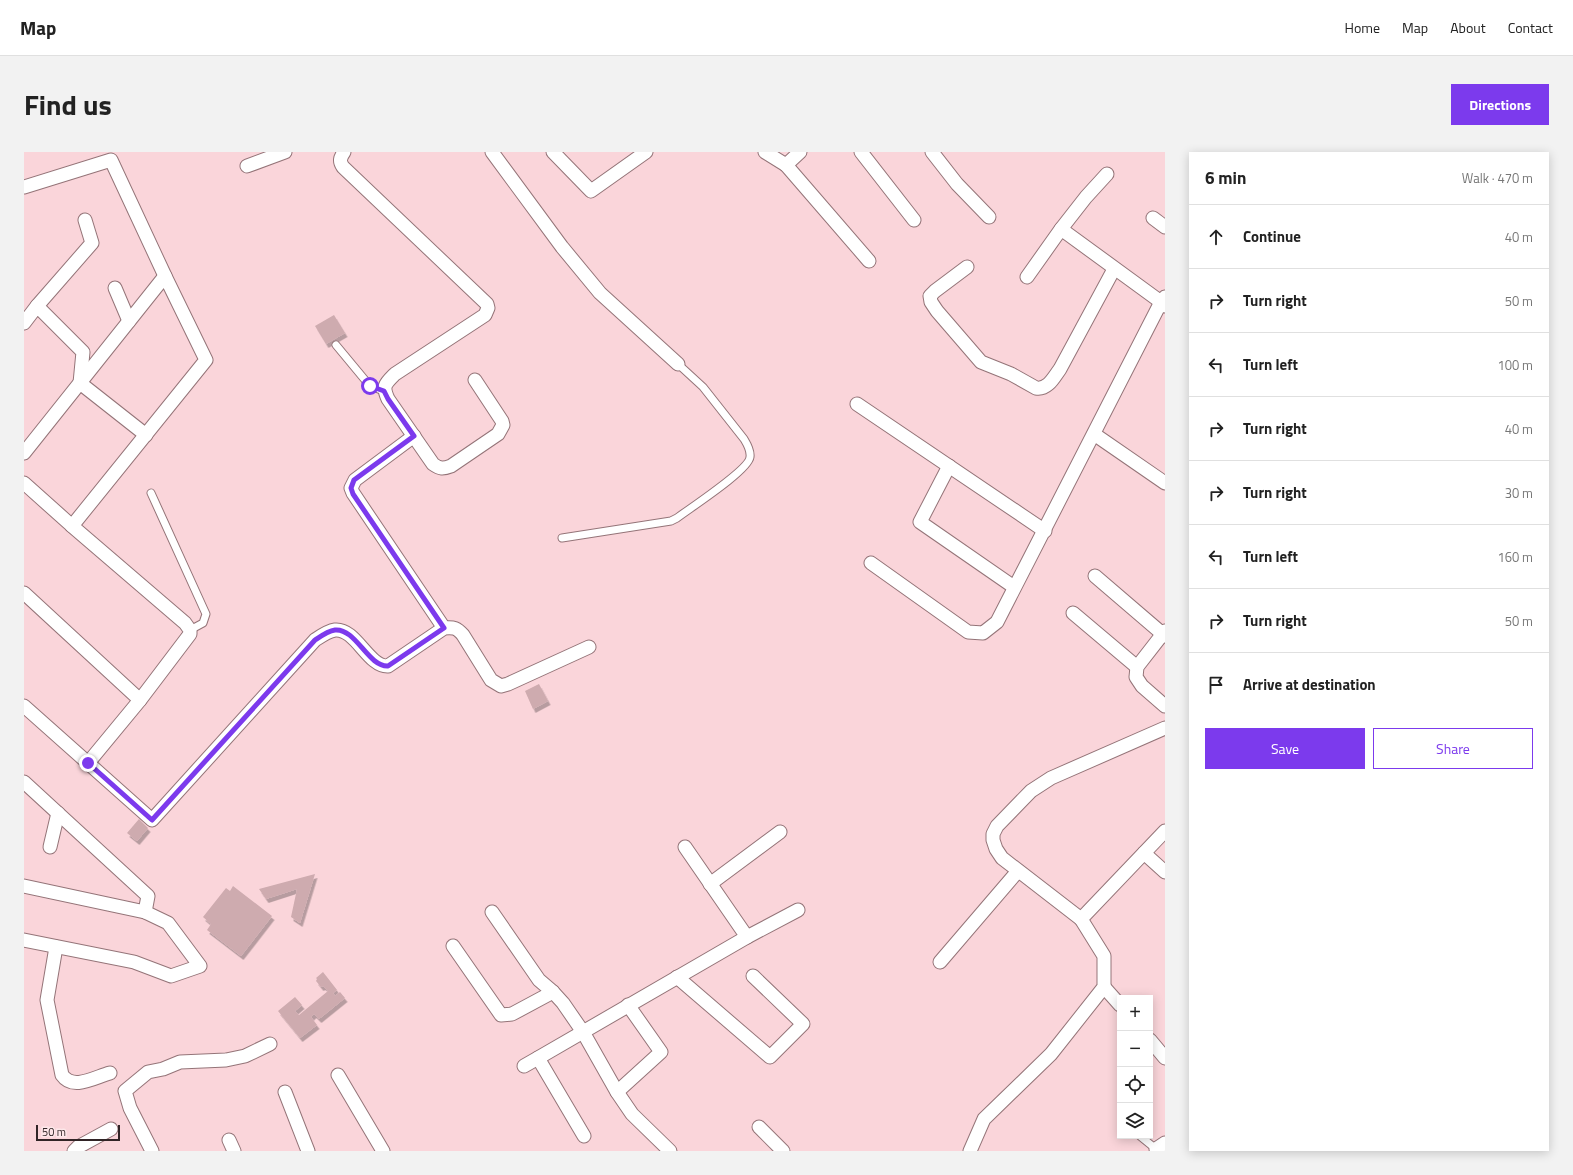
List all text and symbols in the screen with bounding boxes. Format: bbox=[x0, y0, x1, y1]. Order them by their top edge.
text: Map bbox=[20, 13, 56, 42]
text: Home bbox=[1345, 17, 1380, 38]
text: Map bbox=[1402, 17, 1428, 38]
text: About bbox=[1450, 17, 1486, 38]
text: Contact bbox=[1508, 17, 1553, 38]
text: Find us bbox=[24, 83, 112, 126]
button: Directions bbox=[1451, 84, 1549, 125]
text: 6 min bbox=[1205, 165, 1246, 191]
text: Walk · 470 m bbox=[1462, 168, 1533, 188]
text: Continue bbox=[1243, 225, 1301, 248]
icon: ahead bbox=[1205, 226, 1227, 248]
text: 40 m bbox=[1505, 227, 1533, 247]
text: Turn right bbox=[1243, 289, 1307, 312]
icon: right bbox=[1205, 290, 1227, 312]
text: 50 m bbox=[1505, 291, 1533, 311]
text: Turn left bbox=[1243, 353, 1298, 376]
icon: left bbox=[1205, 354, 1227, 376]
text: 100 m bbox=[1497, 355, 1533, 375]
route start bbox=[361, 377, 379, 395]
text: Turn right bbox=[1243, 417, 1307, 440]
icon: right bbox=[1205, 418, 1227, 440]
text: 40 m bbox=[1505, 419, 1533, 439]
text: Turn right bbox=[1243, 481, 1307, 504]
icon: right bbox=[1205, 482, 1227, 504]
text: 30 m bbox=[1505, 483, 1533, 503]
text: Turn left bbox=[1243, 545, 1298, 568]
icon: left bbox=[1205, 546, 1227, 568]
text: 160 m bbox=[1497, 547, 1533, 567]
text: Turn right bbox=[1243, 609, 1307, 632]
icon: right bbox=[1205, 610, 1227, 632]
text: 50 m bbox=[1505, 611, 1533, 631]
text: Arrive at destination bbox=[1243, 673, 1376, 696]
icon: arrive bbox=[1205, 674, 1227, 696]
button: Save bbox=[1205, 728, 1365, 769]
button: Share bbox=[1373, 728, 1533, 769]
route end bbox=[79, 754, 97, 772]
map controls bbox=[1117, 995, 1153, 1139]
button: + bbox=[1117, 995, 1153, 1031]
button: − bbox=[1117, 1031, 1153, 1067]
button: locate bbox=[1117, 1067, 1153, 1103]
button: layers bbox=[1117, 1103, 1153, 1139]
scale bar bbox=[36, 1123, 120, 1142]
text: 50 m bbox=[42, 1124, 66, 1140]

